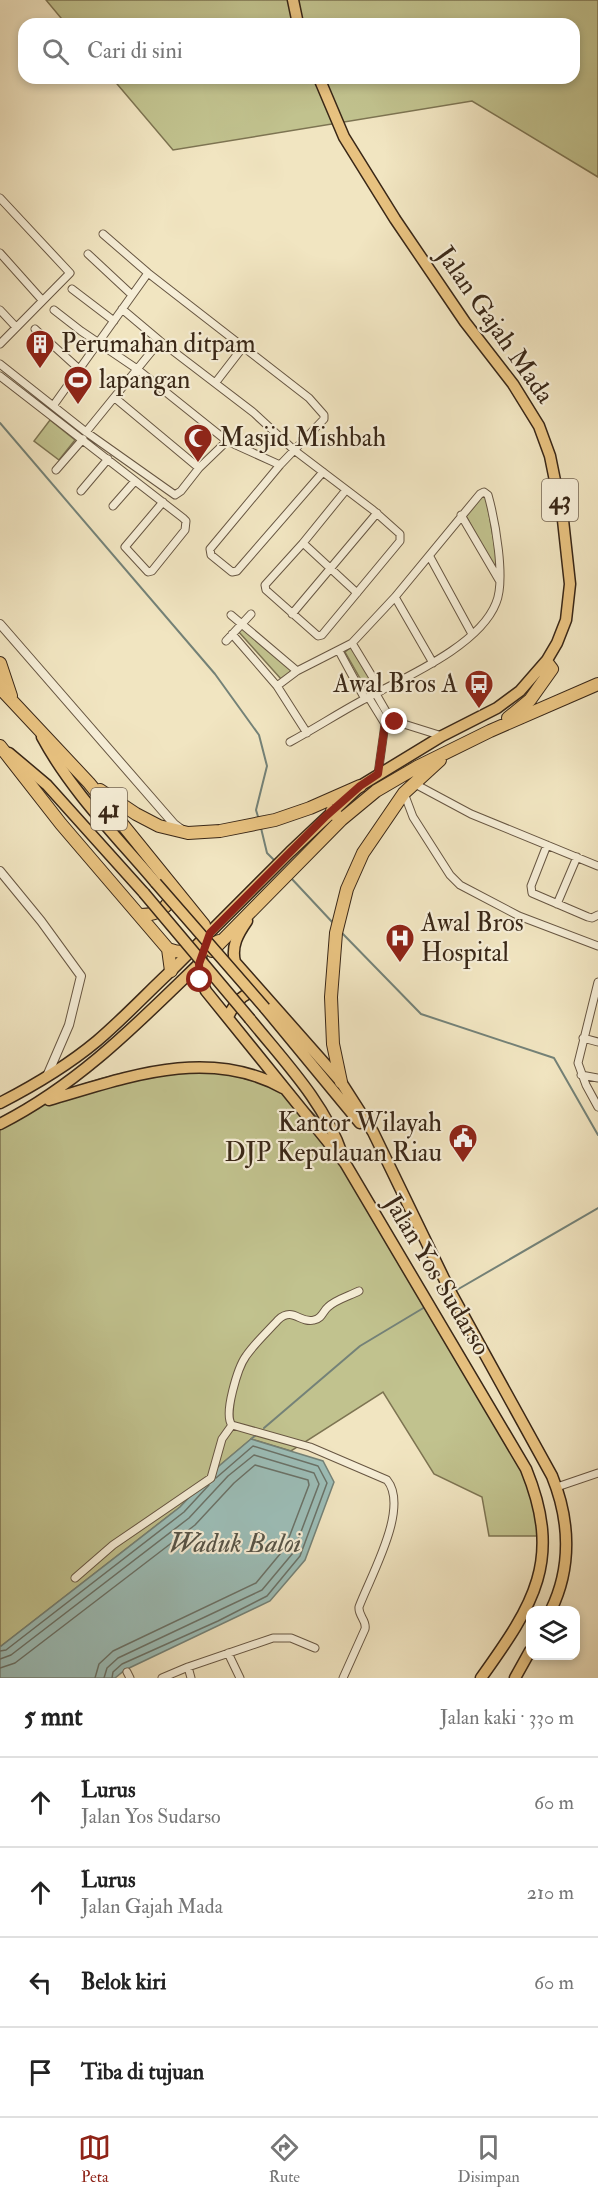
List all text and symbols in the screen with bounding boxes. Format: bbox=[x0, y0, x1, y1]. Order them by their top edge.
search box bbox=[18, 18, 580, 84]
icon: search bbox=[39, 35, 72, 68]
text: Cari di sini bbox=[87, 37, 183, 65]
street label: Jalan Gajah Mada bbox=[428, 239, 561, 410]
building icon: Perumahan ditpam bbox=[24, 328, 56, 370]
place label: Perumahan ditpam bbox=[61, 328, 256, 361]
sports icon: lapangan bbox=[62, 364, 94, 406]
place label: lapangan bbox=[99, 364, 190, 397]
mosque icon: Masjid Mishbah bbox=[182, 422, 214, 464]
place label: Masjid Mishbah bbox=[219, 422, 387, 454]
road number: 43 bbox=[542, 479, 578, 521]
place label: Awal Bros A bbox=[332, 668, 458, 700]
bus stop icon: Awal Bros A bbox=[463, 668, 495, 710]
route end bbox=[381, 708, 407, 734]
road number: 41 bbox=[91, 788, 127, 830]
place label: Awal Bros Hospital bbox=[420, 907, 524, 970]
hospital icon: Awal Bros Hospital bbox=[384, 922, 416, 964]
route start bbox=[186, 966, 212, 992]
place label: Kantor Wilayah DJP Kepulauan Riau bbox=[225, 1107, 442, 1170]
public building icon: Kantor Wilayah DJP Kepulauan Riau bbox=[447, 1122, 479, 1164]
street label: Jalan Yos Sudarso bbox=[376, 1188, 497, 1361]
water label: Waduk Baloi bbox=[169, 1527, 301, 1560]
map controls bbox=[526, 1606, 580, 1660]
button: layers bbox=[526, 1606, 580, 1660]
text: 5 mnt bbox=[24, 1701, 83, 1733]
text: Jalan kaki · 330 m bbox=[440, 1705, 574, 1730]
text: Lurus bbox=[81, 1776, 135, 1804]
icon: ahead bbox=[24, 1786, 57, 1819]
text: 60 m bbox=[534, 1790, 574, 1815]
text: Jalan Yos Sudarso bbox=[81, 1804, 221, 1829]
text: Lurus bbox=[81, 1866, 135, 1894]
icon: ahead bbox=[24, 1876, 57, 1909]
text: 210 m bbox=[527, 1880, 574, 1905]
text: Jalan Gajah Mada bbox=[81, 1894, 223, 1919]
icon: left bbox=[24, 1966, 57, 1999]
text: Belok kiri bbox=[81, 1968, 166, 1996]
text: 60 m bbox=[534, 1970, 574, 1995]
icon: arrive bbox=[24, 2056, 57, 2089]
text: Tiba di tujuan bbox=[81, 2058, 204, 2086]
tab: Peta bbox=[78, 2131, 111, 2187]
tab: Rute bbox=[268, 2131, 301, 2187]
tab: Disimpan bbox=[457, 2131, 520, 2187]

